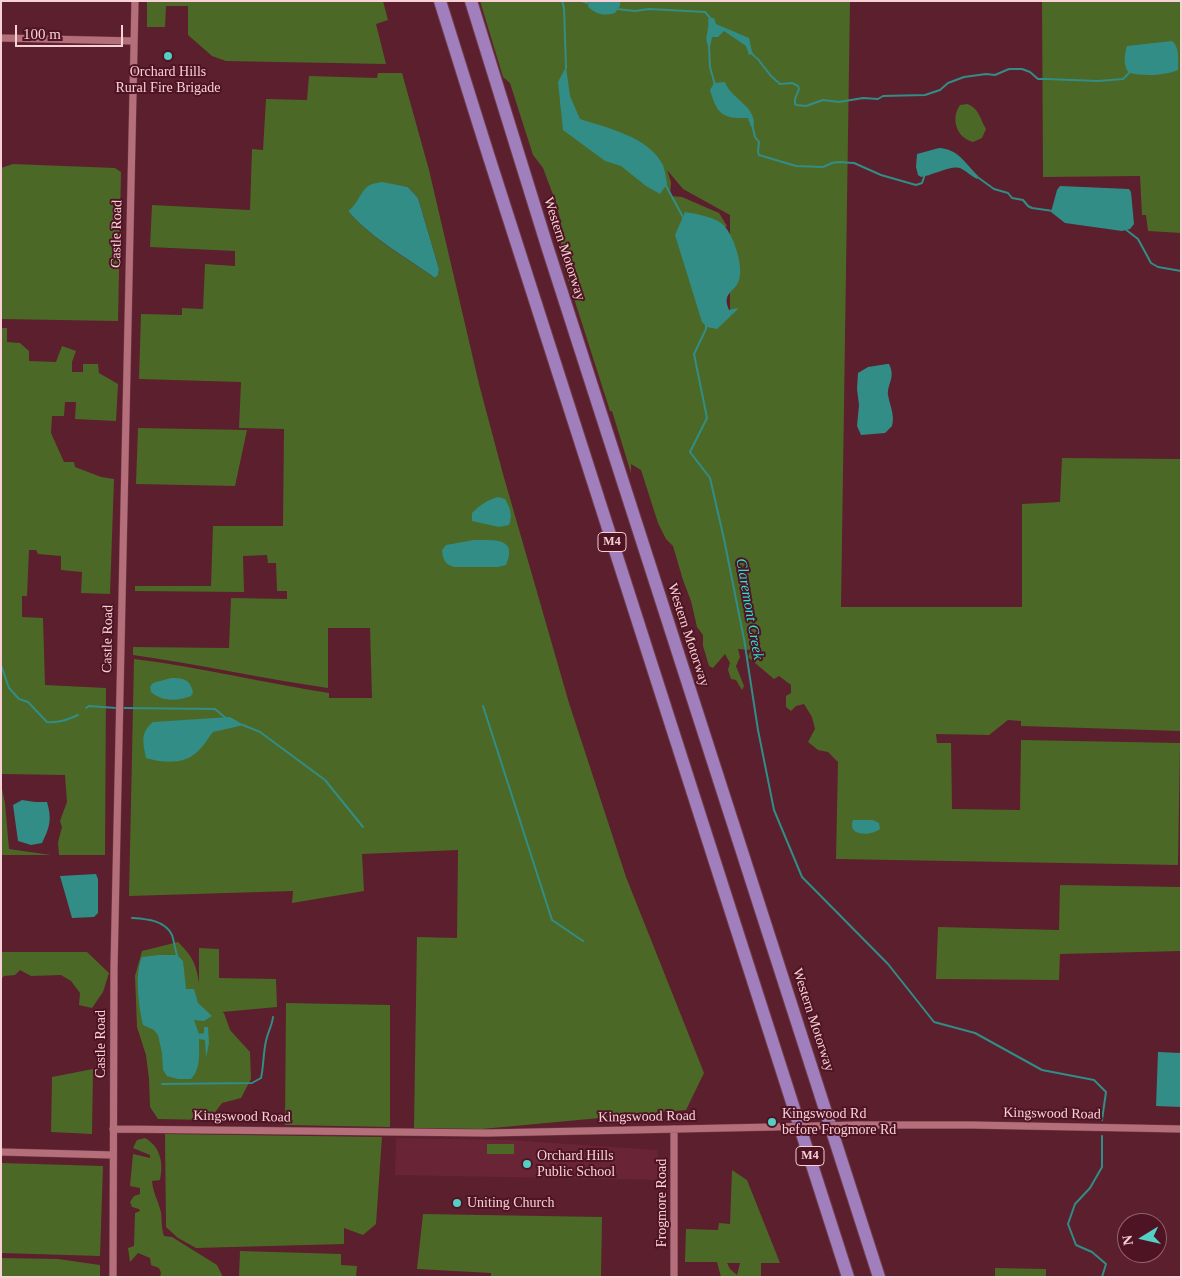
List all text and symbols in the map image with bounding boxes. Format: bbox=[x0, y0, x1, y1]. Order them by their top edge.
scale bar bbox=[18, 15, 125, 47]
text: 100 m bbox=[23, 26, 61, 42]
marker: Orchard Hills Rural Fire Brigade bbox=[162, 50, 174, 62]
place label: Orchard Hills Rural Fire Brigade bbox=[116, 64, 220, 96]
street label: Western Motorway bbox=[539, 195, 589, 303]
street label: Castle Road bbox=[108, 200, 126, 268]
road number: M4 bbox=[598, 532, 626, 552]
water label: Claremont Creek bbox=[731, 557, 767, 661]
street label: Western Motorway bbox=[663, 581, 713, 689]
street label: Castle Road bbox=[99, 605, 117, 673]
street label: Western Motorway bbox=[788, 966, 838, 1074]
street label: Castle Road bbox=[93, 1010, 109, 1078]
street label: Kingswood Road bbox=[1003, 1105, 1101, 1123]
place label: Kingswood Rd before Frogmore Rd bbox=[782, 1106, 896, 1138]
street label: Kingswood Road bbox=[193, 1108, 291, 1126]
street label: Kingswood Road bbox=[598, 1108, 696, 1126]
marker: Kingswood Rd before Frogmore Rd bbox=[766, 1116, 778, 1128]
road number: M4 bbox=[796, 1146, 824, 1166]
place label: Orchard Hills Public School bbox=[537, 1148, 615, 1180]
marker: Orchard Hills Public School bbox=[521, 1158, 533, 1170]
street label: Frogmore Road bbox=[654, 1159, 670, 1247]
place label: Uniting Church bbox=[467, 1195, 554, 1211]
marker: Uniting Church bbox=[451, 1197, 463, 1209]
north arrow bbox=[1117, 1213, 1167, 1263]
text: N bbox=[1119, 1234, 1136, 1246]

